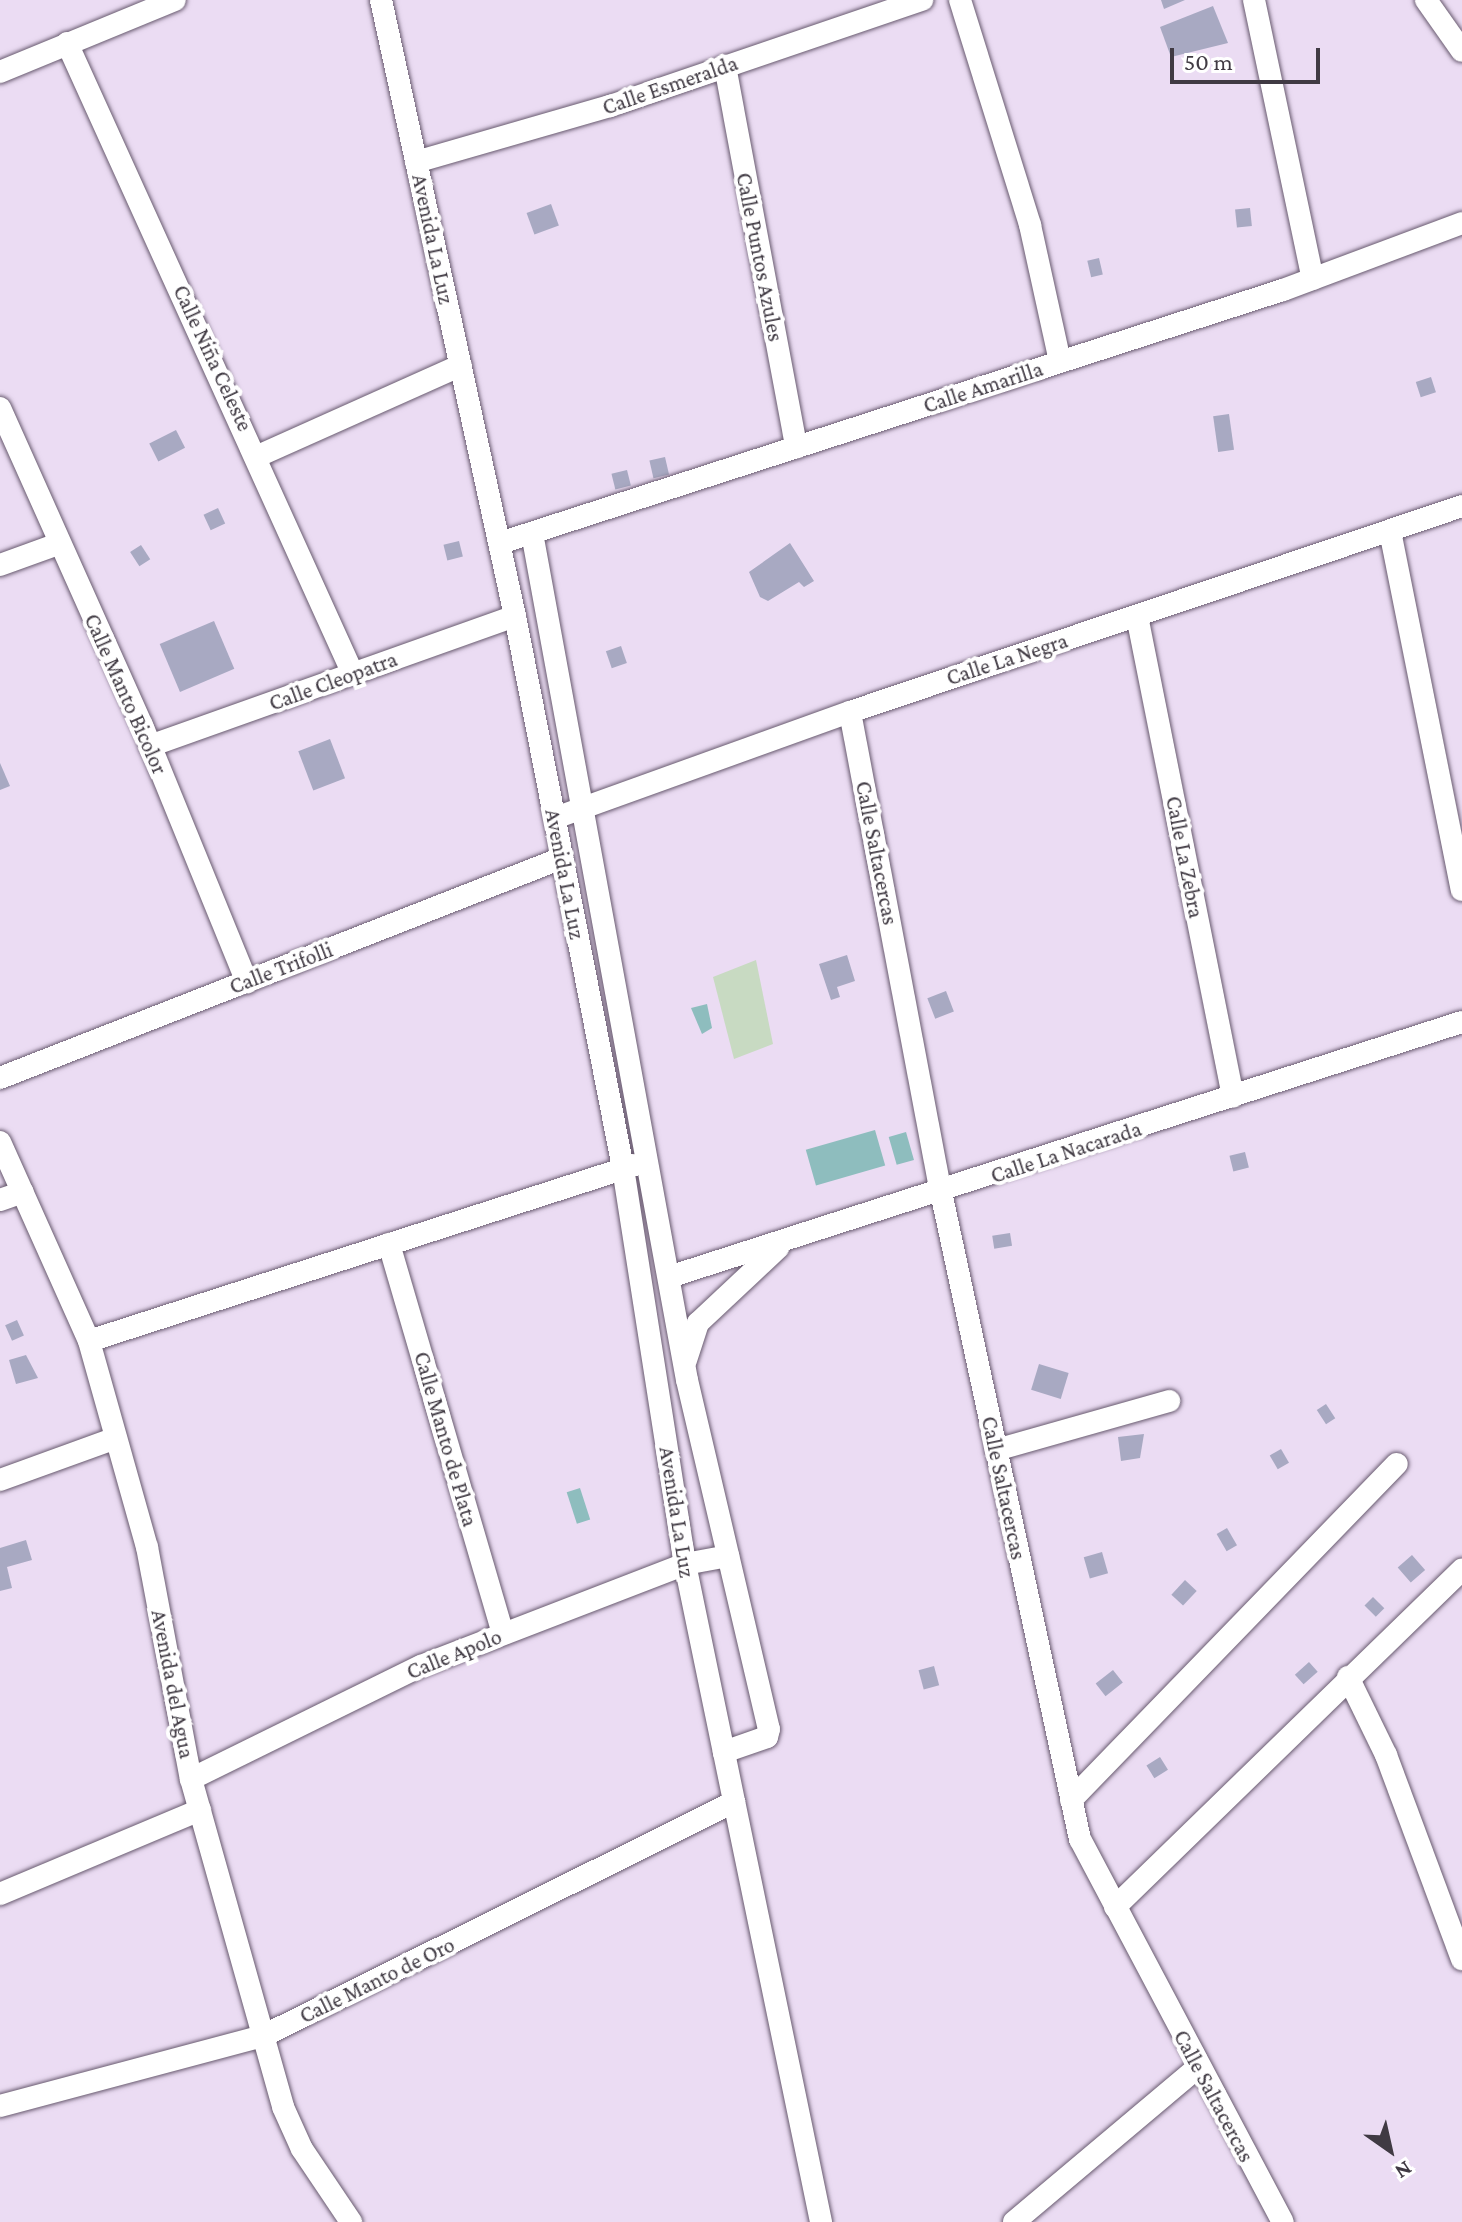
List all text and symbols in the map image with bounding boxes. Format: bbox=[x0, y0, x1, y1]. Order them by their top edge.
scale bar bbox=[1174, 32, 1324, 82]
text: 50 m bbox=[1184, 48, 1233, 75]
street label: Calle Esmeralda bbox=[599, 49, 741, 121]
street label: Calle Puntos Azules bbox=[731, 170, 789, 344]
street label: Avenida La Luz bbox=[406, 172, 460, 306]
street label: Calle Niña Celeste bbox=[168, 281, 258, 435]
street label: Calle Amarilla bbox=[920, 355, 1046, 419]
street label: Calle Manto Bicolor bbox=[79, 610, 173, 778]
street label: Calle La Negra bbox=[943, 627, 1071, 691]
street label: Calle Cleopatra bbox=[265, 646, 401, 716]
street label: Calle Saltacercas bbox=[850, 779, 904, 927]
street label: Calle La Zebra bbox=[1160, 794, 1210, 920]
street label: Avenida La Luz bbox=[539, 807, 591, 941]
street label: Calle Trifolli bbox=[226, 936, 336, 1000]
street label: Calle La Nacarada bbox=[987, 1115, 1145, 1189]
street label: Calle Manto de Plata bbox=[408, 1349, 484, 1529]
street label: Calle Saltacercas bbox=[976, 1414, 1032, 1562]
street label: Avenida La Luz bbox=[654, 1445, 700, 1579]
street label: Avenida del Agua bbox=[146, 1607, 200, 1761]
street label: Calle Apolo bbox=[403, 1623, 505, 1685]
street label: Calle Manto de Oro bbox=[295, 1931, 459, 2029]
street label: Calle Saltacercas bbox=[1168, 2025, 1260, 2167]
north arrow bbox=[1350, 2110, 1430, 2190]
text: N bbox=[1390, 2156, 1417, 2185]

